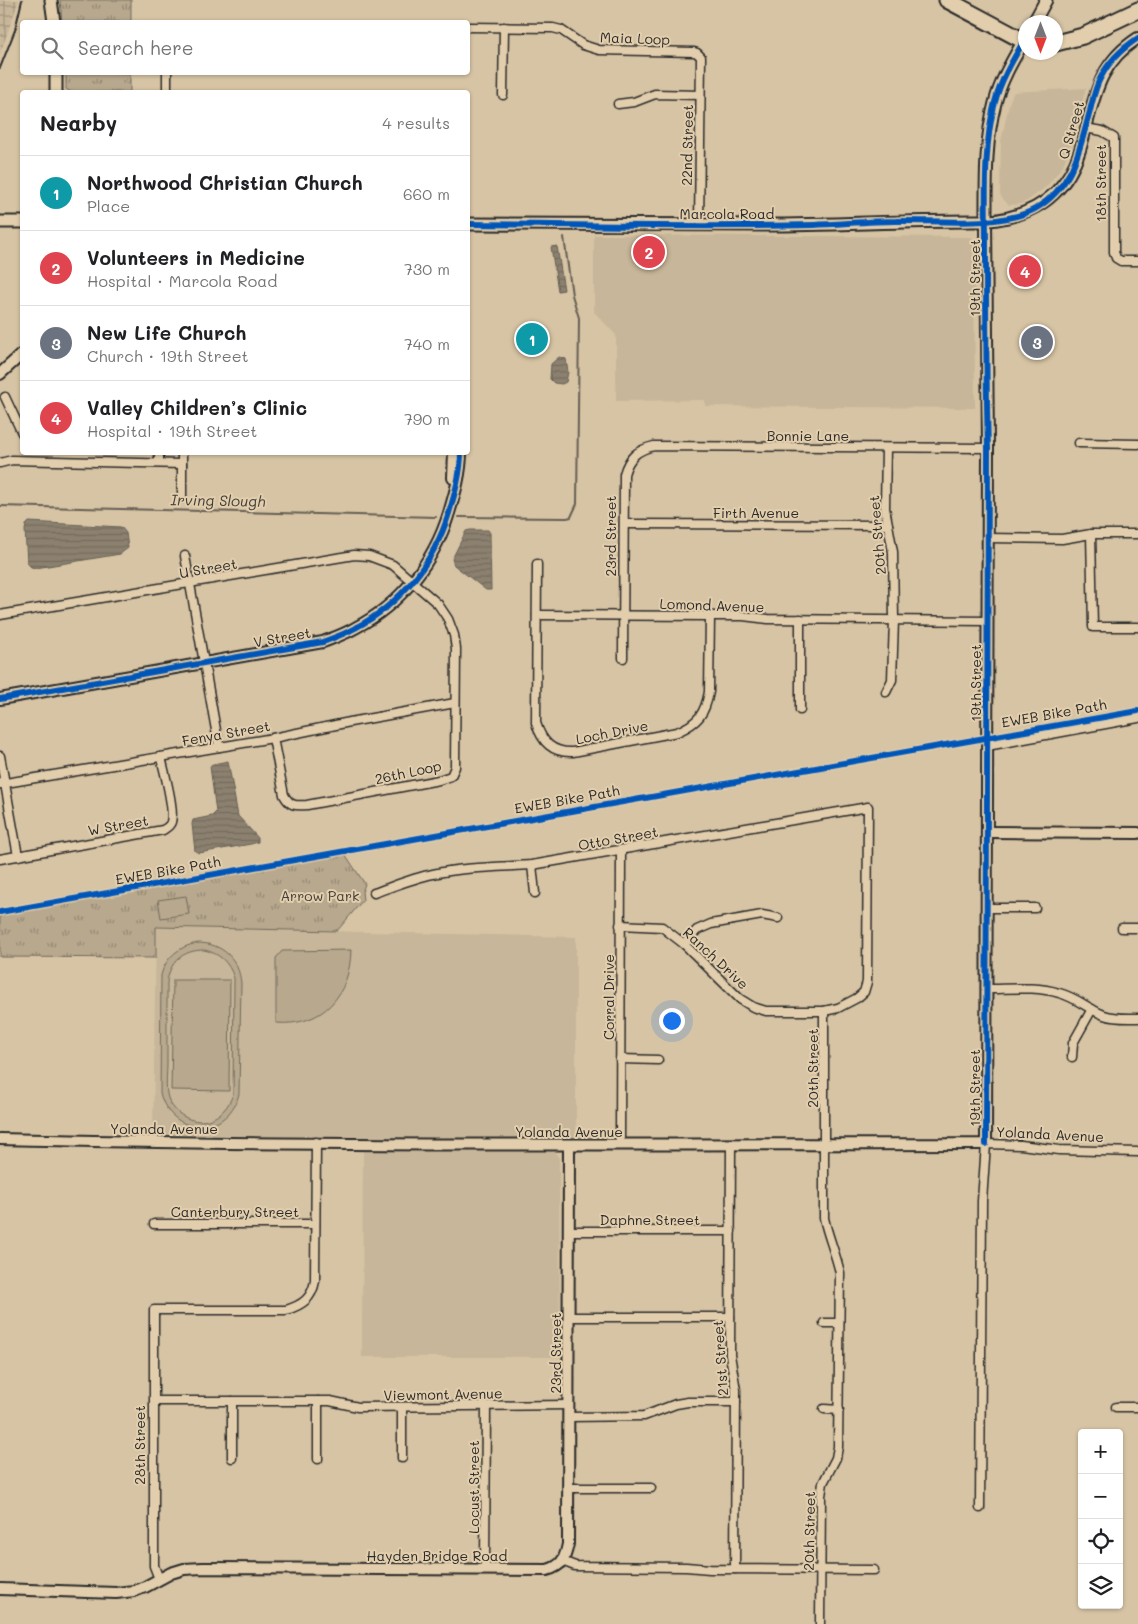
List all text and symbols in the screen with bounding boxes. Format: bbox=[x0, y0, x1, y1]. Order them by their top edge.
north arrow bbox=[1018, 15, 1063, 60]
search box bbox=[20, 20, 470, 75]
street label: Maia Loop bbox=[600, 27, 670, 49]
icon: search bbox=[38, 34, 66, 62]
text: Search here bbox=[78, 35, 194, 60]
street label: Q Street bbox=[1054, 99, 1088, 161]
street label: 22nd Street bbox=[677, 104, 697, 186]
text: Nearby bbox=[40, 109, 117, 136]
text: 4 results bbox=[382, 112, 450, 133]
street label: 18th Street bbox=[1091, 144, 1110, 222]
text: Northwood Christian Church bbox=[87, 170, 363, 195]
text: 1 bbox=[52, 183, 60, 204]
text: 660 m bbox=[403, 183, 450, 204]
text: Place bbox=[87, 195, 130, 216]
street label: Marcola Road bbox=[679, 204, 775, 223]
pin: 2 bbox=[633, 233, 665, 271]
street label: 19th Street bbox=[965, 239, 984, 317]
text: Volunteers in Medicine bbox=[87, 245, 305, 270]
pin: 4 bbox=[1009, 252, 1041, 290]
text: 2 bbox=[52, 258, 60, 279]
text: 730 m bbox=[404, 258, 450, 279]
text: Hospital · Marcola Road bbox=[87, 270, 277, 291]
text: New Life Church bbox=[87, 320, 246, 345]
pin: 1 bbox=[516, 320, 548, 358]
pin: 3 bbox=[1021, 323, 1053, 361]
text: 3 bbox=[51, 333, 61, 354]
text: 740 m bbox=[404, 333, 450, 354]
text: Church · 19th Street bbox=[87, 345, 249, 366]
text: Valley Children’s Clinic bbox=[87, 395, 307, 420]
text: 4 bbox=[51, 408, 61, 429]
text: 790 m bbox=[404, 408, 450, 429]
text: Hospital · 19th Street bbox=[87, 420, 257, 441]
street label: Bonnie Lane bbox=[767, 426, 849, 445]
water label: Irving Slough bbox=[170, 489, 266, 511]
street label: 20th Street bbox=[864, 495, 890, 575]
street label: 23rd Street bbox=[601, 496, 620, 576]
street label: Firth Avenue bbox=[713, 503, 799, 522]
street label: U Street bbox=[178, 554, 238, 582]
street label: Lomond Avenue bbox=[659, 594, 765, 616]
street label: V Street bbox=[252, 623, 312, 651]
street label: 19th Street bbox=[966, 644, 985, 722]
street label: EWEB Bike Path bbox=[1000, 694, 1108, 732]
street label: Fenya Street bbox=[180, 716, 272, 750]
street label: Loch Drive bbox=[574, 716, 650, 748]
street label: 26th Loop bbox=[373, 756, 443, 788]
street label: EWEB Bike Path bbox=[513, 780, 621, 818]
street label: W Street bbox=[86, 810, 150, 840]
street label: Otto Street bbox=[577, 822, 659, 854]
street label: EWEB Bike Path bbox=[114, 851, 222, 889]
park label: Arrow Park bbox=[280, 886, 360, 905]
street label: Ranch Drive bbox=[679, 923, 753, 993]
street label: Corral Drive bbox=[599, 954, 618, 1040]
your location bbox=[659, 1008, 685, 1034]
street label: 20th Street bbox=[803, 1028, 822, 1108]
street label: 19th Street bbox=[965, 1049, 984, 1127]
street label: Yolanda Avenue bbox=[110, 1119, 218, 1138]
street label: Yolanda Avenue bbox=[515, 1122, 623, 1141]
street label: Yolanda Avenue bbox=[996, 1122, 1104, 1146]
street label: Canterbury Street bbox=[171, 1202, 299, 1221]
street label: Daphne Street bbox=[600, 1210, 700, 1229]
street label: 23rd Street bbox=[546, 1313, 565, 1393]
street label: 21st Street bbox=[708, 1319, 732, 1397]
street label: Viewmont Avenue bbox=[383, 1383, 503, 1405]
street label: 28th Street bbox=[130, 1405, 149, 1485]
map controls bbox=[1078, 1429, 1123, 1609]
button: + bbox=[1078, 1429, 1123, 1474]
street label: Locust Street bbox=[464, 1440, 483, 1534]
button: − bbox=[1078, 1474, 1123, 1519]
street label: 20th Street bbox=[799, 1491, 819, 1571]
button: locate bbox=[1078, 1519, 1123, 1564]
street label: Hayden Bridge Road bbox=[367, 1546, 508, 1565]
button: layers bbox=[1078, 1564, 1123, 1609]

